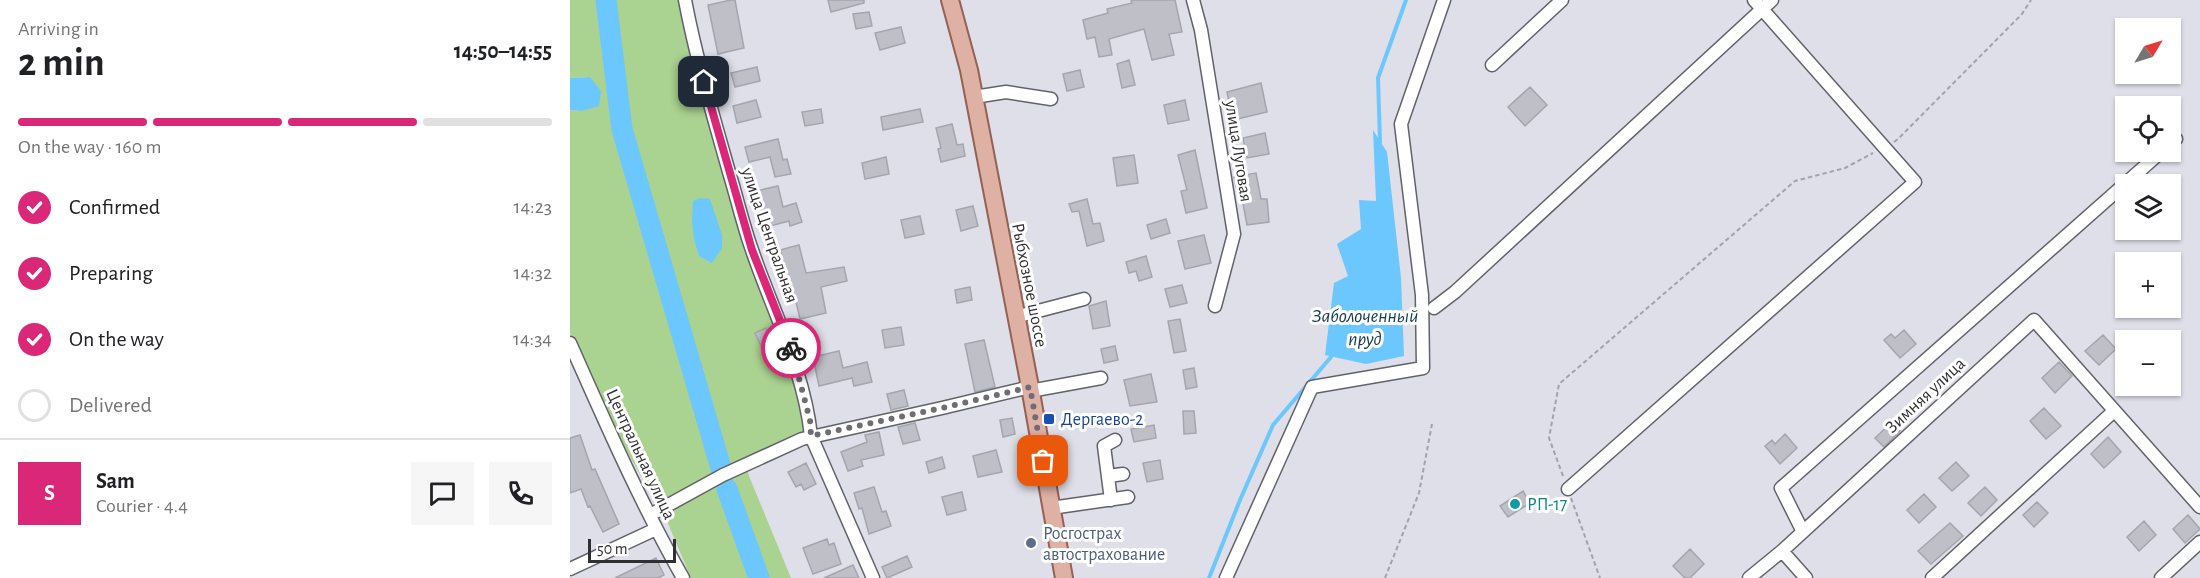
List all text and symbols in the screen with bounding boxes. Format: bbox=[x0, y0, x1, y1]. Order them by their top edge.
north arrow bbox=[2115, 18, 2181, 84]
map controls bbox=[2115, 18, 2181, 396]
text: Arriving in bbox=[18, 19, 99, 39]
text: 14:50–14:55 bbox=[454, 40, 552, 62]
text: 2 min bbox=[18, 44, 105, 83]
pin bbox=[678, 56, 729, 107]
icon: home bbox=[687, 65, 720, 98]
button: locate bbox=[2115, 96, 2181, 162]
street label: улица Луговая bbox=[1221, 98, 1255, 203]
text: On the way · 160 m bbox=[18, 137, 162, 157]
street label: улица Центральная bbox=[737, 164, 801, 305]
button: layers bbox=[2115, 174, 2181, 240]
icon: check bbox=[18, 191, 51, 224]
text: Confirmed bbox=[69, 196, 160, 218]
text: 14:23 bbox=[514, 197, 552, 217]
street label: Рыбхозное шоссе bbox=[1008, 221, 1051, 349]
button: + bbox=[2115, 252, 2181, 318]
icon: check bbox=[18, 257, 51, 290]
text: Preparing bbox=[69, 262, 153, 284]
text: 14:32 bbox=[514, 263, 552, 283]
water label: Заболоченный пруд bbox=[1312, 306, 1418, 349]
courier bbox=[761, 318, 821, 378]
icon: check bbox=[18, 323, 51, 356]
text: On the way bbox=[69, 328, 164, 350]
text: 14:34 bbox=[513, 329, 552, 349]
button: − bbox=[2115, 330, 2181, 396]
icon: bike bbox=[775, 332, 808, 365]
street label: Зимняя улица bbox=[1882, 355, 1969, 437]
street label: Центральная улица bbox=[602, 386, 678, 522]
text: Delivered bbox=[69, 394, 152, 416]
place label: Дергаево-2 bbox=[1061, 411, 1143, 429]
marker: Дергаево-2 bbox=[1042, 412, 1056, 426]
pin bbox=[1017, 435, 1068, 486]
icon: bag bbox=[1026, 444, 1059, 477]
button: chat bbox=[411, 462, 474, 525]
button: phone bbox=[489, 462, 552, 525]
text: Sam bbox=[96, 470, 135, 492]
text: S bbox=[44, 482, 55, 504]
text: Courier · 4.4 bbox=[96, 496, 188, 516]
place label: РП-17 bbox=[1527, 496, 1567, 514]
marker: РП-17 bbox=[1508, 497, 1522, 511]
place label: Росгострах автострахование bbox=[1043, 525, 1165, 564]
scale bar bbox=[588, 536, 676, 564]
marker: Росгострах автострахование bbox=[1024, 536, 1038, 550]
text: 50 m bbox=[597, 541, 628, 557]

